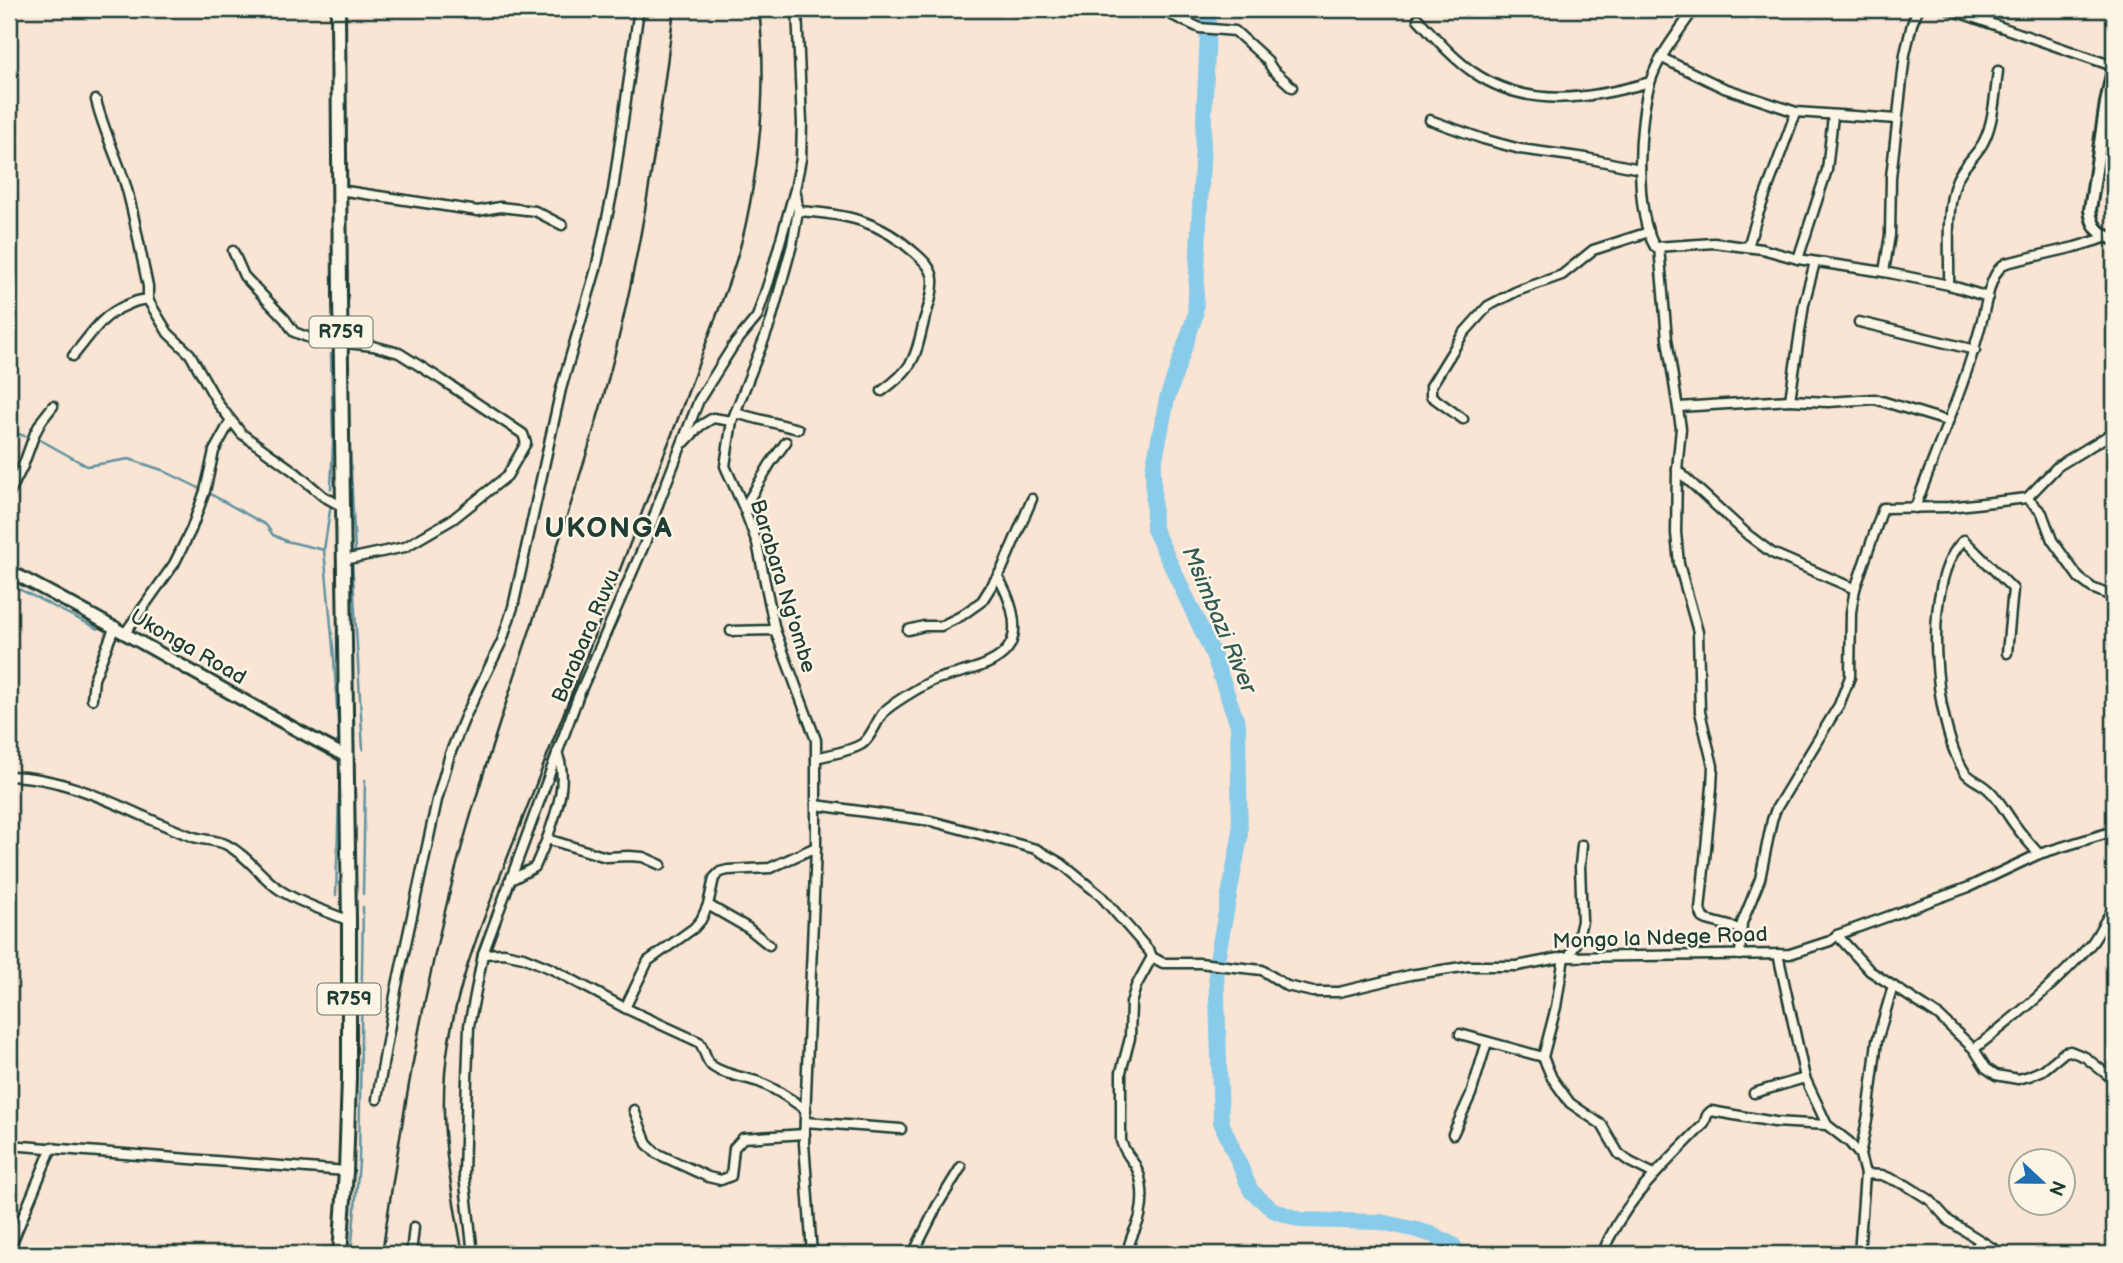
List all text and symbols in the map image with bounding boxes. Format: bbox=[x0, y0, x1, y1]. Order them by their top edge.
road number: R759 bbox=[310, 316, 372, 348]
street label: Barabara Ng'ombe bbox=[745, 496, 821, 676]
district label: UKONGA bbox=[544, 512, 674, 545]
water label: Msimbazi River bbox=[1175, 542, 1263, 699]
street label: Barabara Ruvu bbox=[547, 566, 625, 706]
street label: Ukonga Road bbox=[126, 604, 250, 690]
street label: Mongo la Ndege Road bbox=[1552, 922, 1768, 954]
road number: R759 bbox=[318, 984, 380, 1015]
north arrow bbox=[2008, 1148, 2078, 1218]
text: N bbox=[2043, 1177, 2070, 1199]

